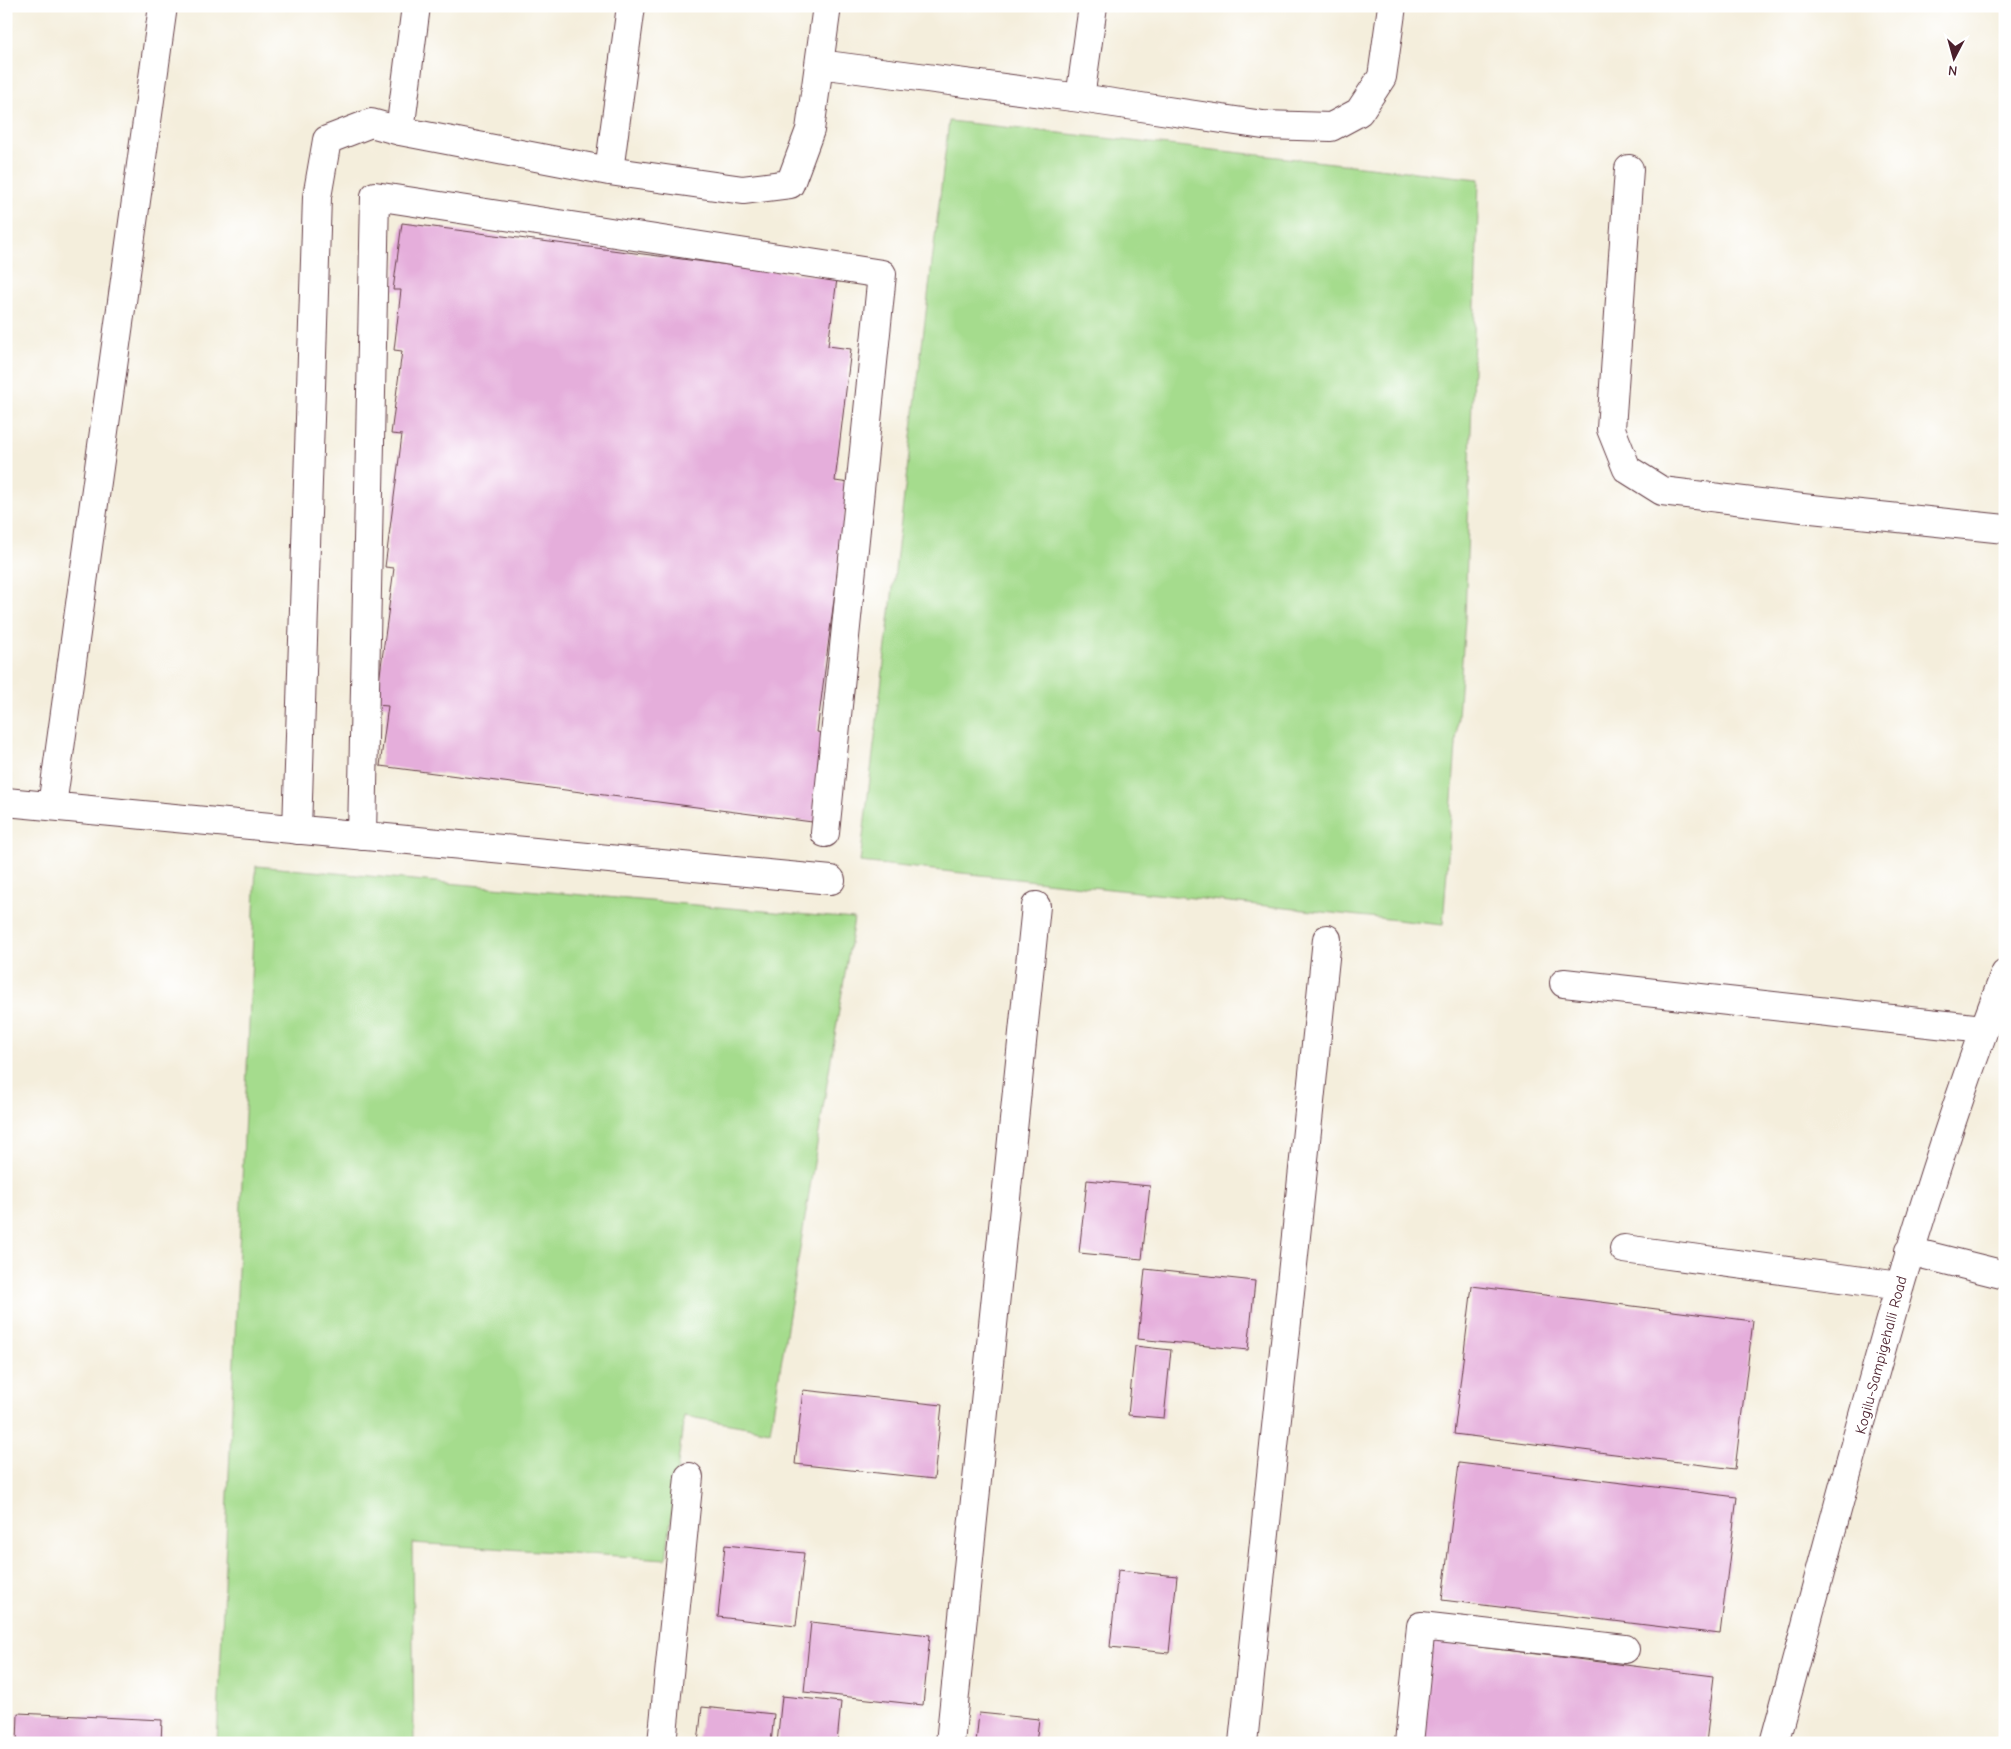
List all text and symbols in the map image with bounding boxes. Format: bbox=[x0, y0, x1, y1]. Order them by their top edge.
north arrow bbox=[1928, 32, 1978, 82]
text: N bbox=[1947, 62, 1958, 79]
street label: Kogilu-Sampigehalli Road bbox=[1851, 1274, 1911, 1436]

